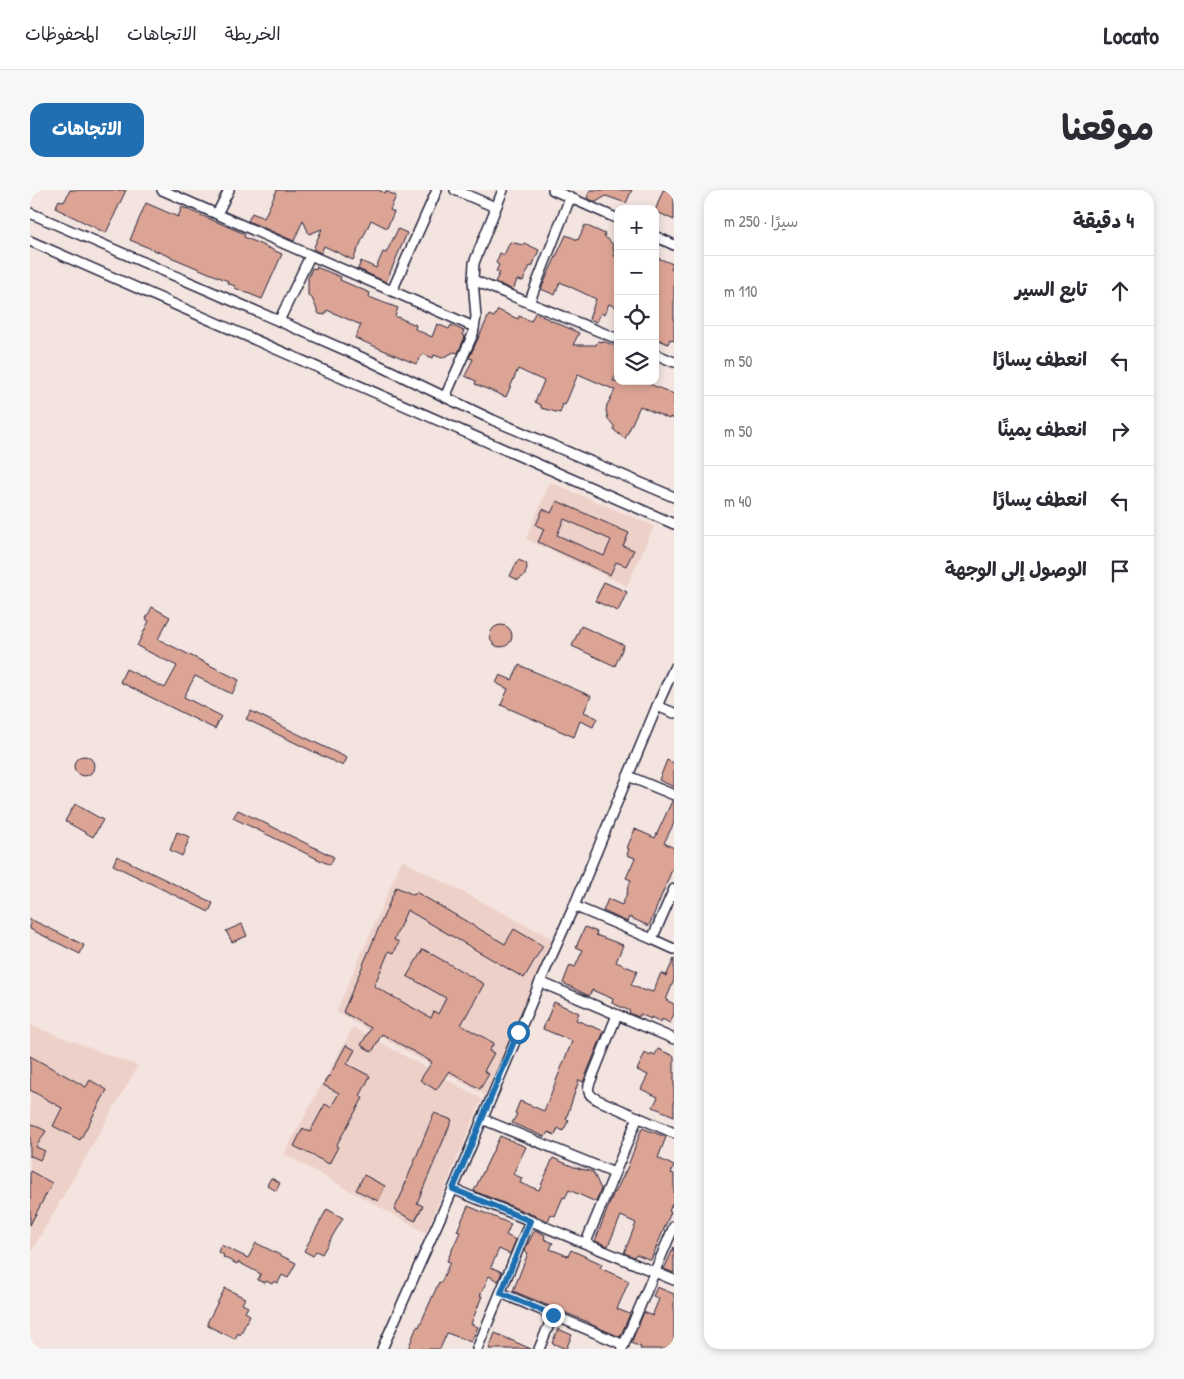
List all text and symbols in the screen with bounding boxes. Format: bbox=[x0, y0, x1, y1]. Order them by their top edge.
text: Locato bbox=[1104, 19, 1159, 51]
text: المحفوظات bbox=[25, 21, 99, 46]
text: الاتجاهات bbox=[127, 21, 197, 46]
text: الخريطة bbox=[225, 21, 281, 46]
button: الاتجاهات bbox=[30, 103, 144, 157]
text: موقعنا bbox=[1061, 104, 1154, 151]
map controls bbox=[614, 205, 659, 385]
button: + bbox=[614, 205, 659, 250]
text: 4 دقيقة bbox=[1073, 206, 1134, 235]
text: سيرًا · 250 m bbox=[724, 210, 798, 232]
button: − bbox=[614, 250, 659, 295]
text: تابع السير bbox=[1015, 276, 1087, 302]
icon: ahead bbox=[1106, 277, 1134, 305]
text: 110 m bbox=[724, 280, 757, 302]
button: locate bbox=[614, 295, 659, 340]
button: layers bbox=[614, 340, 659, 385]
text: انعطف يسارًا bbox=[993, 346, 1087, 372]
icon: left bbox=[1106, 347, 1134, 375]
text: 50 m bbox=[724, 350, 753, 372]
text: انعطف يمينًا bbox=[998, 416, 1087, 442]
icon: right bbox=[1106, 417, 1134, 445]
text: 50 m bbox=[724, 420, 753, 442]
text: انعطف يسارًا bbox=[993, 486, 1087, 512]
icon: left bbox=[1106, 487, 1134, 515]
text: 40 m bbox=[724, 490, 752, 512]
text: الوصول إلى الوجهة bbox=[945, 556, 1087, 582]
icon: arrive bbox=[1106, 557, 1134, 585]
route start bbox=[507, 1021, 530, 1044]
route end bbox=[542, 1304, 565, 1327]

